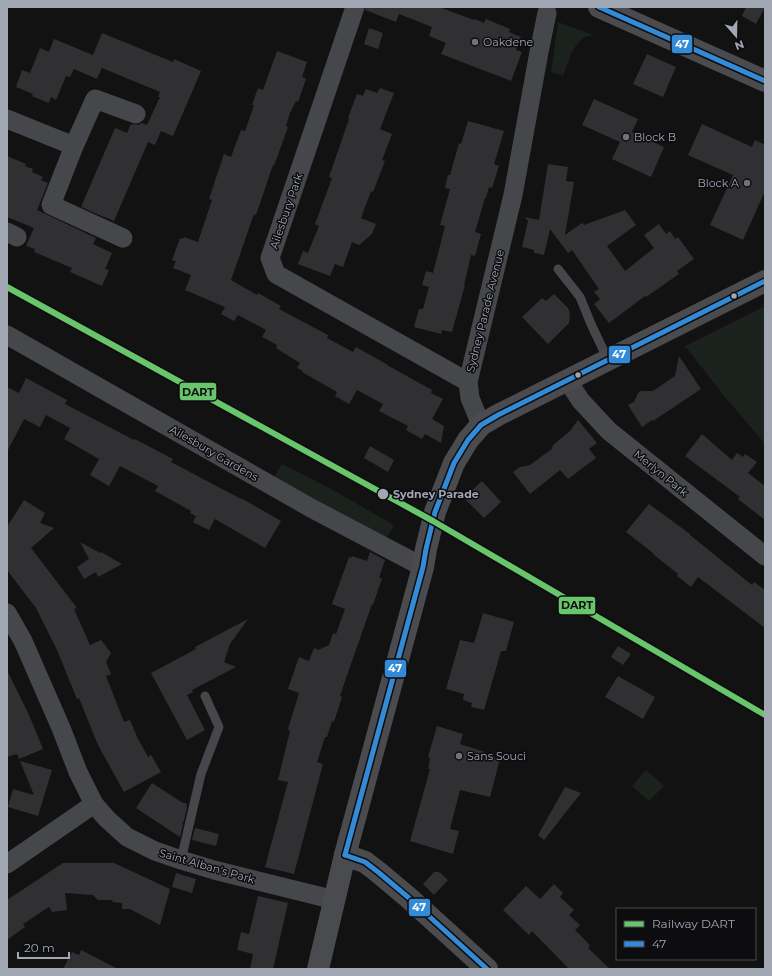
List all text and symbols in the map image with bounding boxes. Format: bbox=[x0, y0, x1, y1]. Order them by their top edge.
north arrow bbox=[716, 16, 756, 56]
line badge: 47 bbox=[671, 34, 693, 54]
place label: Oakdene bbox=[483, 35, 534, 49]
marker: Oakdene bbox=[470, 37, 480, 47]
text: 47 bbox=[675, 37, 689, 51]
text: N bbox=[733, 37, 746, 53]
place label: Block B bbox=[634, 130, 676, 144]
marker: Block B bbox=[621, 132, 631, 142]
street label: Ailesbury Park bbox=[267, 171, 306, 251]
place label: Block A bbox=[697, 176, 739, 190]
marker: Block A bbox=[742, 178, 752, 188]
street label: Sydney Parade Avenue bbox=[463, 248, 507, 374]
unlabelled marker bbox=[729, 291, 739, 301]
line badge: 47 bbox=[608, 345, 631, 364]
text: 47 bbox=[612, 347, 626, 361]
unlabelled marker bbox=[573, 370, 583, 380]
line badge: DART bbox=[179, 382, 217, 401]
text: DART bbox=[182, 385, 214, 399]
street label: Ailesbury Gardens bbox=[167, 422, 261, 484]
street label: Merlyn Park bbox=[631, 447, 691, 499]
marker: Sydney Parade bbox=[376, 487, 390, 501]
place label: Sydney Parade bbox=[393, 487, 479, 501]
line badge: DART bbox=[558, 596, 596, 615]
text: DART bbox=[561, 598, 593, 612]
line badge: 47 bbox=[384, 659, 407, 678]
text: 47 bbox=[388, 661, 402, 675]
place label: Sans Souci bbox=[467, 749, 526, 763]
marker: Sans Souci bbox=[454, 751, 464, 761]
street label: Saint Alban's Park bbox=[158, 846, 257, 886]
line badge: 47 bbox=[408, 898, 431, 917]
text: 47 bbox=[412, 900, 426, 914]
legend bbox=[616, 908, 756, 960]
text: Railway DART bbox=[652, 916, 735, 931]
scale bar bbox=[18, 934, 69, 960]
text: 47 bbox=[652, 936, 666, 951]
text: 20 m bbox=[24, 940, 55, 955]

